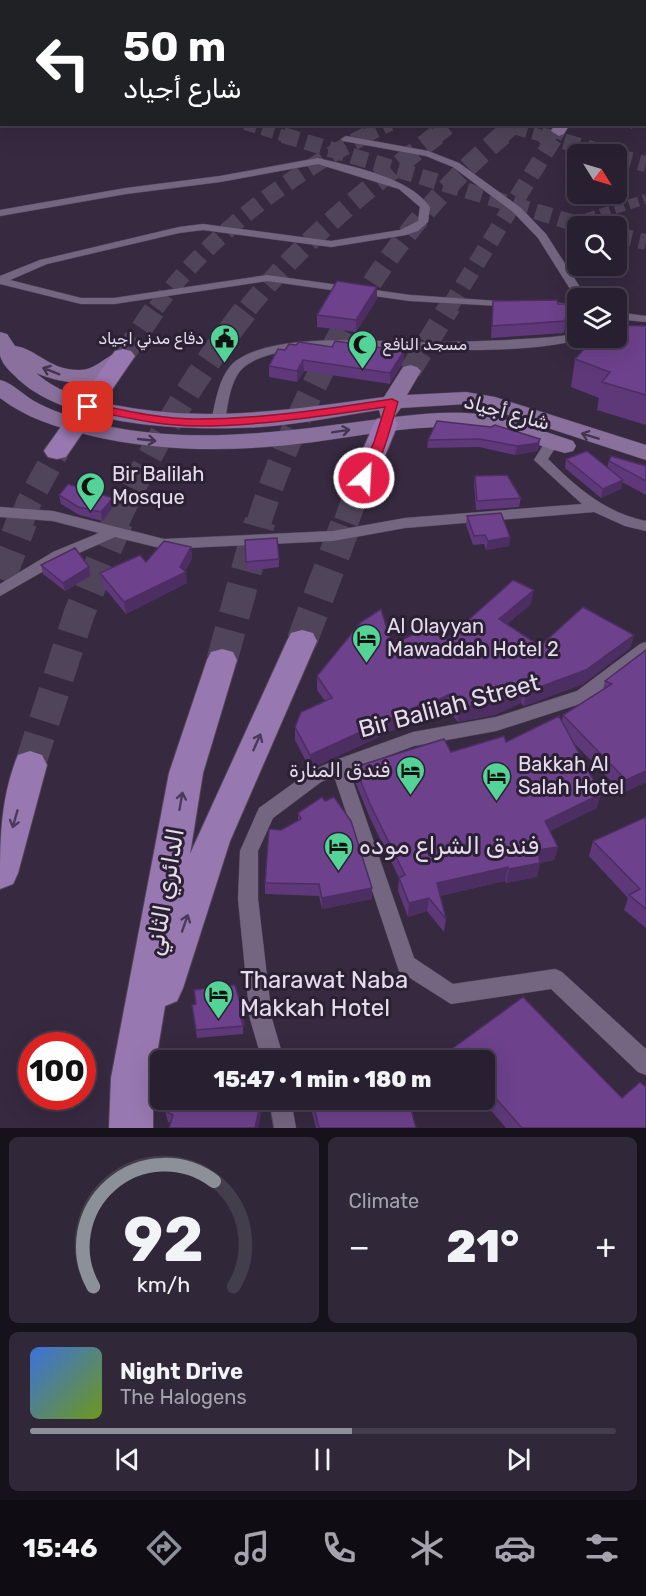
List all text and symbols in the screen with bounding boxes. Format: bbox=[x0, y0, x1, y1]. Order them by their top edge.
text: 50 m bbox=[123, 22, 226, 72]
icon: left bbox=[24, 24, 102, 102]
text: شارع أجياد bbox=[123, 73, 242, 105]
north arrow bbox=[567, 144, 627, 204]
map controls bbox=[567, 144, 627, 348]
button: search bbox=[567, 216, 627, 276]
button: layers bbox=[567, 288, 627, 348]
public building icon: دفاع مدني اجياد bbox=[209, 322, 241, 364]
mosque icon: مسجد النافع bbox=[346, 328, 378, 370]
place label: دفاع مدني اجياد bbox=[98, 329, 204, 351]
place label: مسجد النافع bbox=[383, 335, 467, 356]
one-way arrow bbox=[42, 365, 60, 376]
pin bbox=[62, 381, 113, 432]
street label: شارع أجياد bbox=[461, 389, 553, 437]
icon: arrive bbox=[71, 390, 104, 423]
one-way arrow bbox=[331, 425, 351, 436]
one-way arrow bbox=[581, 429, 600, 440]
one-way arrow bbox=[137, 435, 157, 446]
position arrow bbox=[332, 446, 396, 510]
place label: Bir Balilah Mosque bbox=[112, 462, 204, 509]
mosque icon: Bir Balilah Mosque bbox=[75, 470, 107, 512]
place label: Al Olayyan Mawaddah Hotel 2 bbox=[387, 614, 559, 661]
hotel icon: Al Olayyan Mawaddah Hotel 2 bbox=[350, 622, 382, 664]
street label: Bir Balilah Street bbox=[355, 668, 543, 744]
one-way arrow bbox=[251, 733, 263, 751]
place label: Bakkah Al Salah Hotel bbox=[518, 752, 624, 799]
hotel icon: فندق المنارة bbox=[395, 754, 427, 796]
place label: فندق المنارة bbox=[289, 758, 390, 782]
hotel icon: Bakkah Al Salah Hotel bbox=[481, 760, 513, 802]
one-way arrow bbox=[176, 791, 187, 811]
one-way arrow bbox=[9, 809, 20, 828]
street label: الدائري الثاني bbox=[140, 826, 194, 958]
hotel icon: فندق الشراع موده bbox=[322, 830, 354, 872]
place label: فندق الشراع موده bbox=[359, 832, 539, 862]
one-way arrow bbox=[180, 914, 191, 933]
place label: Tharawat Naba Makkah Hotel bbox=[240, 966, 408, 1022]
hotel icon: Tharawat Naba Makkah Hotel bbox=[203, 978, 235, 1020]
speed limit sign: 100 bbox=[18, 1032, 96, 1110]
text: 15:47 · 1 min · 180 m bbox=[214, 1066, 431, 1093]
text: Climate bbox=[349, 1189, 419, 1213]
text: 92 bbox=[123, 1203, 204, 1277]
text: 21° bbox=[446, 1220, 519, 1273]
text: − bbox=[349, 1227, 370, 1266]
text: + bbox=[595, 1227, 616, 1266]
text: km/h bbox=[137, 1272, 191, 1297]
text: Night Drive bbox=[120, 1358, 243, 1385]
text: The Halogens bbox=[120, 1385, 247, 1409]
icon: previous bbox=[111, 1443, 144, 1476]
icon: pause bbox=[306, 1443, 339, 1476]
icon: next bbox=[502, 1443, 535, 1476]
icon: directions bbox=[143, 1527, 185, 1569]
icon: music bbox=[231, 1527, 273, 1569]
icon: phone bbox=[318, 1527, 360, 1569]
icon: climate bbox=[406, 1527, 448, 1569]
icon: car bbox=[494, 1527, 536, 1569]
icon: filters bbox=[581, 1527, 623, 1569]
text: 15:46 bbox=[23, 1532, 98, 1564]

